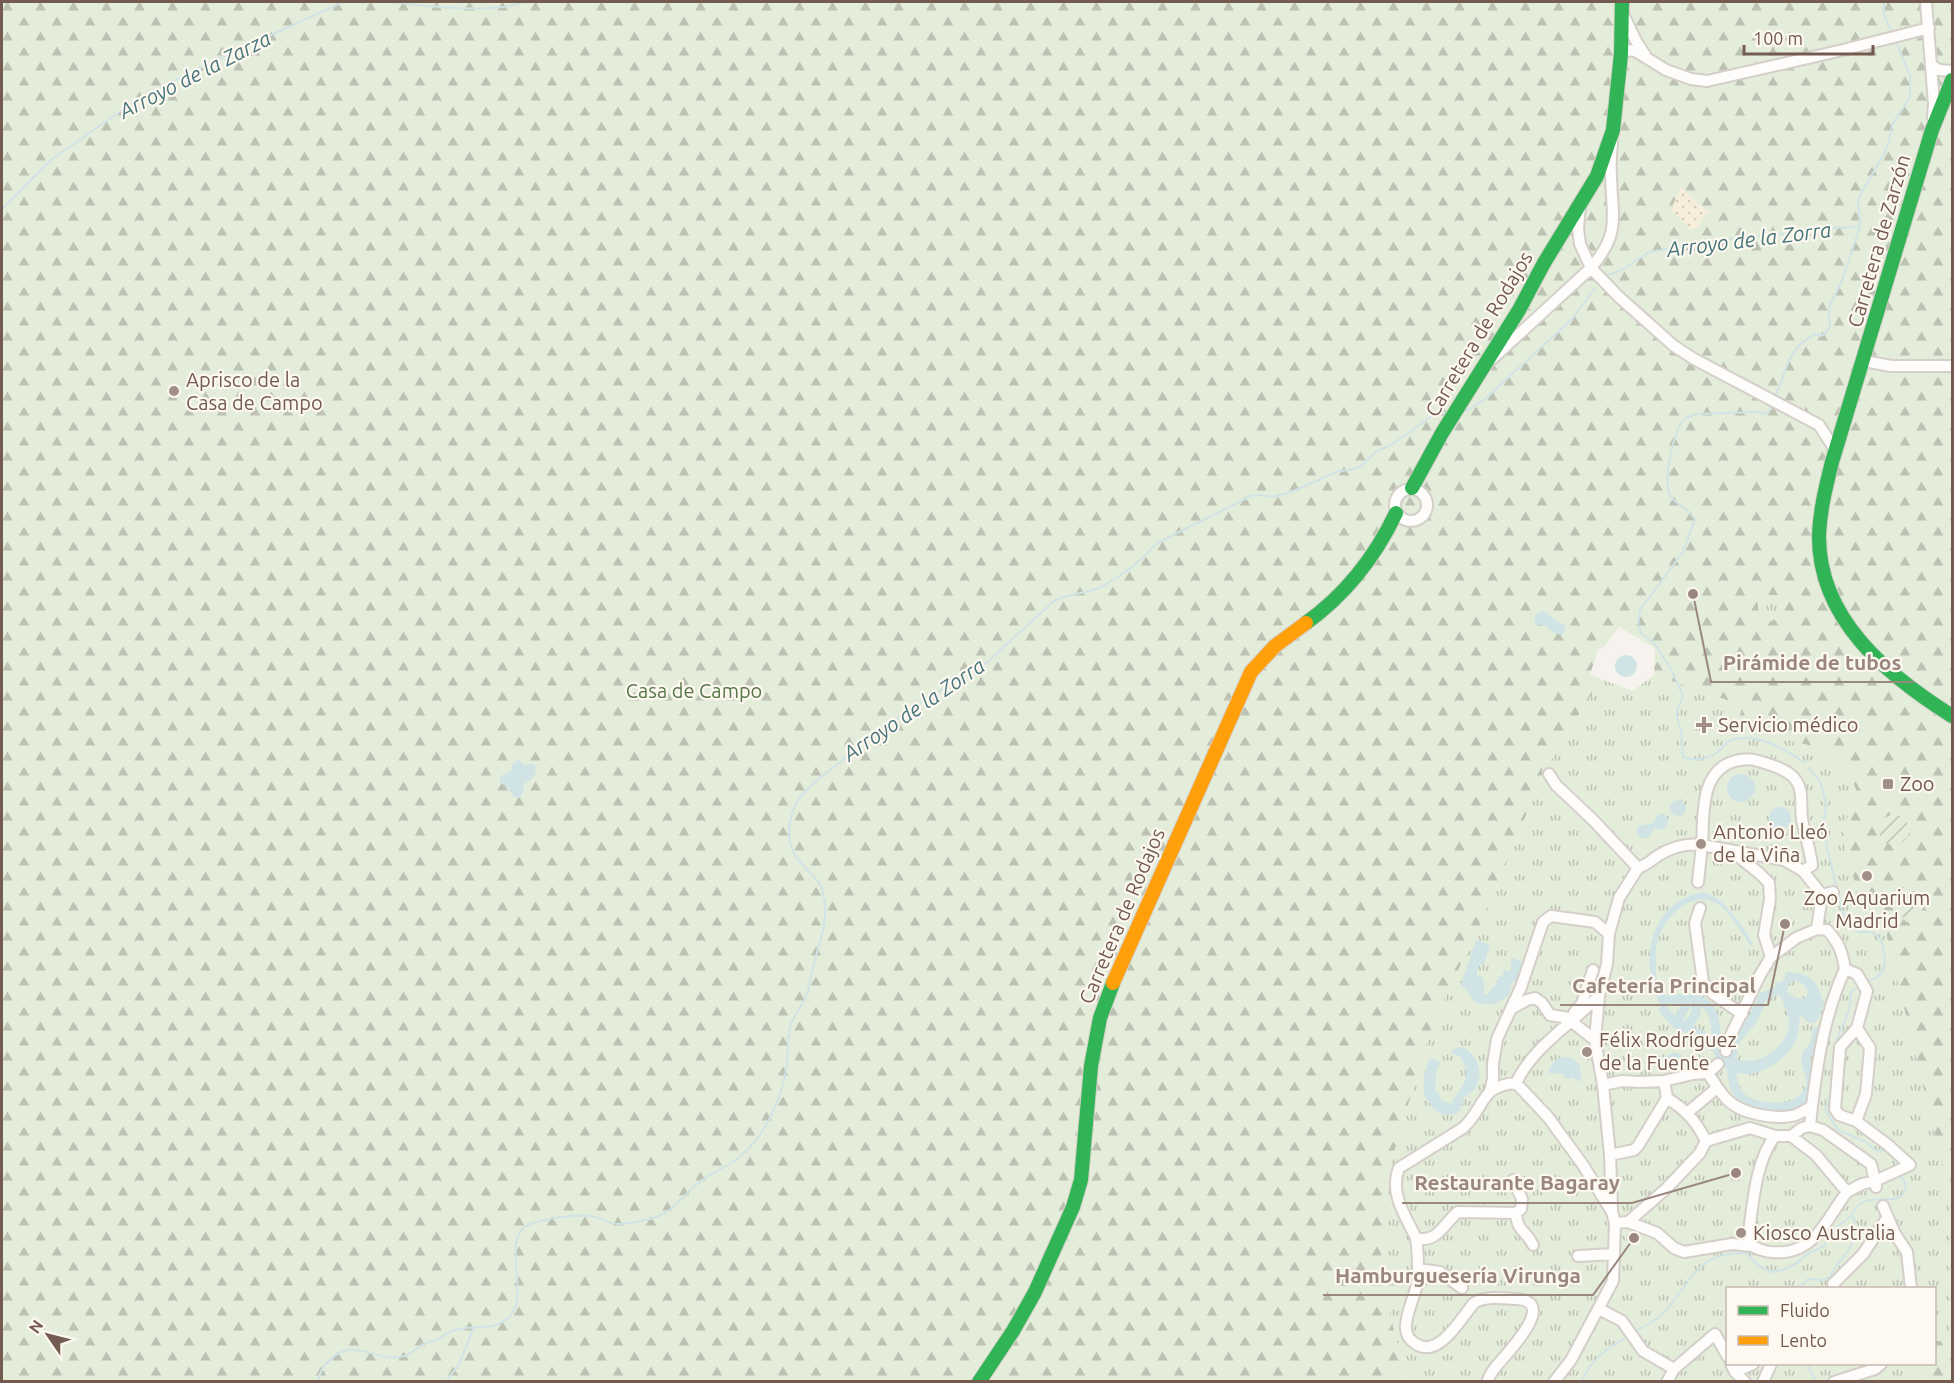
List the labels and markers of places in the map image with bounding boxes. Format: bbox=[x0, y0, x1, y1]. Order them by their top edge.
place label: Aprisco de la Casa de Campo bbox=[186, 368, 323, 414]
marker: Aprisco de la Casa de Campo bbox=[167, 384, 181, 398]
callout: Pirámide de tubos bbox=[1711, 643, 1914, 682]
place label: Servicio médico bbox=[1718, 713, 1858, 736]
marker: Servicio médico bbox=[1695, 716, 1713, 734]
place label: Zoo bbox=[1900, 772, 1935, 795]
marker: Zoo bbox=[1881, 777, 1895, 791]
place label: Antonio Lleó de la Viña bbox=[1713, 820, 1828, 866]
marker: Antonio Lleó de la Viña bbox=[1694, 837, 1708, 851]
marker: Zoo Aquarium Madrid bbox=[1860, 869, 1874, 883]
place label: Zoo Aquarium Madrid bbox=[1804, 886, 1930, 932]
callout: Cafetería Principal bbox=[1560, 966, 1768, 1005]
place label: Félix Rodríguez de la Fuente bbox=[1599, 1028, 1737, 1074]
marker: Félix Rodríguez de la Fuente bbox=[1580, 1045, 1594, 1059]
callout: Restaurante Bagaray bbox=[1402, 1164, 1632, 1203]
place label: Kiosco Australia bbox=[1753, 1221, 1896, 1244]
marker: Kiosco Australia bbox=[1734, 1226, 1748, 1240]
callout: Hamburguesería Virunga bbox=[1323, 1256, 1593, 1295]

